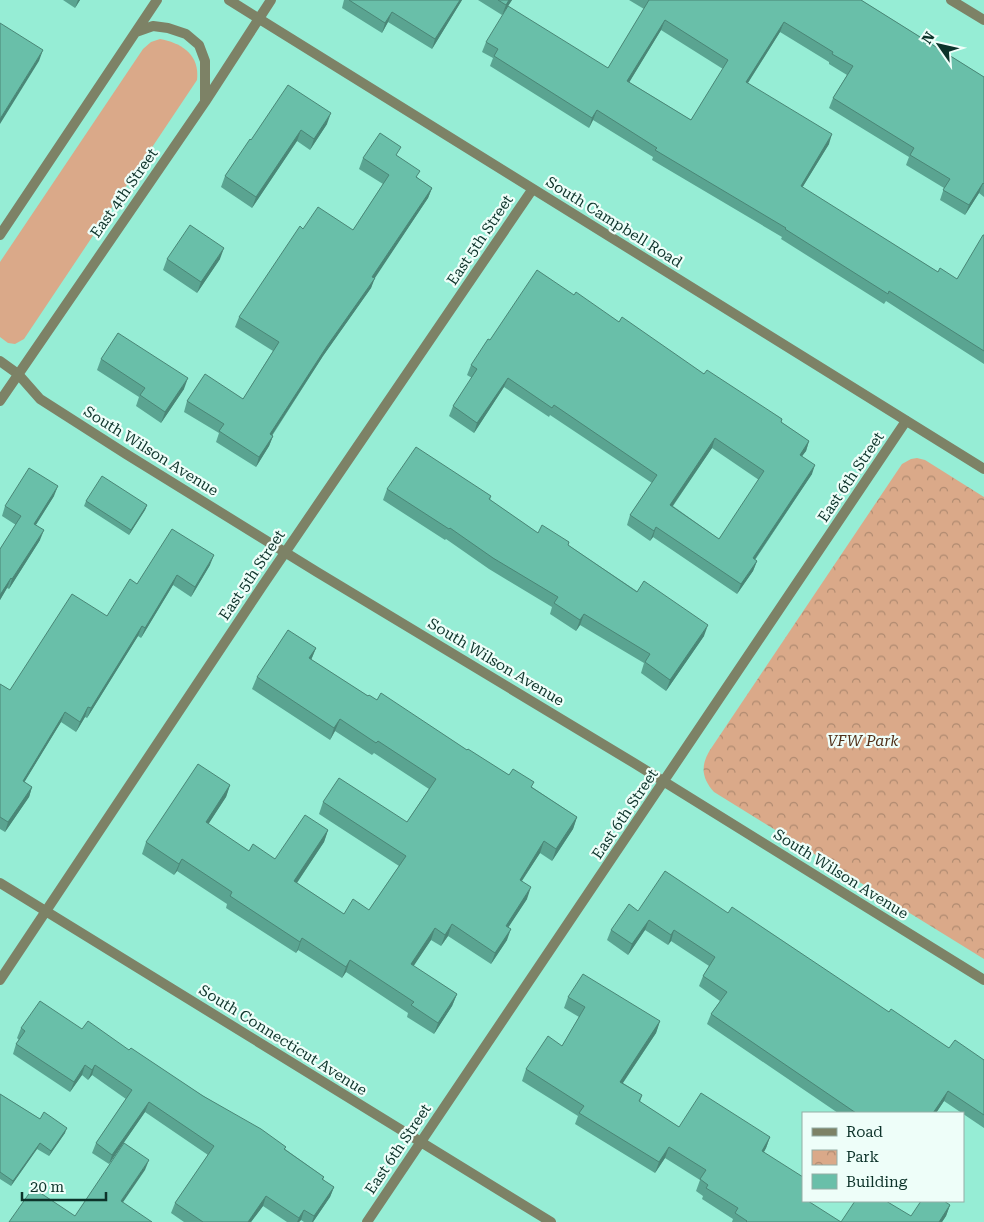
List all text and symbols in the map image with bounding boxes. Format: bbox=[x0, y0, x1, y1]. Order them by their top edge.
north arrow bbox=[914, 20, 964, 70]
text: N bbox=[919, 29, 938, 47]
street label: East 4th Street bbox=[87, 145, 162, 241]
street label: South Campbell Road bbox=[543, 173, 686, 272]
street label: East 5th Street bbox=[443, 191, 517, 288]
street label: South Wilson Avenue bbox=[80, 402, 222, 500]
street label: East 6th Street bbox=[814, 428, 888, 525]
street label: East 5th Street bbox=[215, 526, 289, 623]
street label: South Wilson Avenue bbox=[425, 614, 567, 710]
park label: VFW Park bbox=[828, 732, 899, 750]
street label: East 6th Street bbox=[588, 765, 662, 862]
street label: South Wilson Avenue bbox=[770, 825, 912, 923]
street label: South Connecticut Avenue bbox=[196, 981, 370, 1099]
street label: East 6th Street bbox=[361, 1100, 435, 1197]
legend bbox=[802, 1112, 964, 1202]
text: Road bbox=[846, 1123, 883, 1141]
text: Park bbox=[846, 1148, 880, 1166]
scale bar bbox=[22, 1170, 106, 1202]
text: Building bbox=[846, 1173, 908, 1191]
text: 20 m bbox=[30, 1178, 65, 1196]

